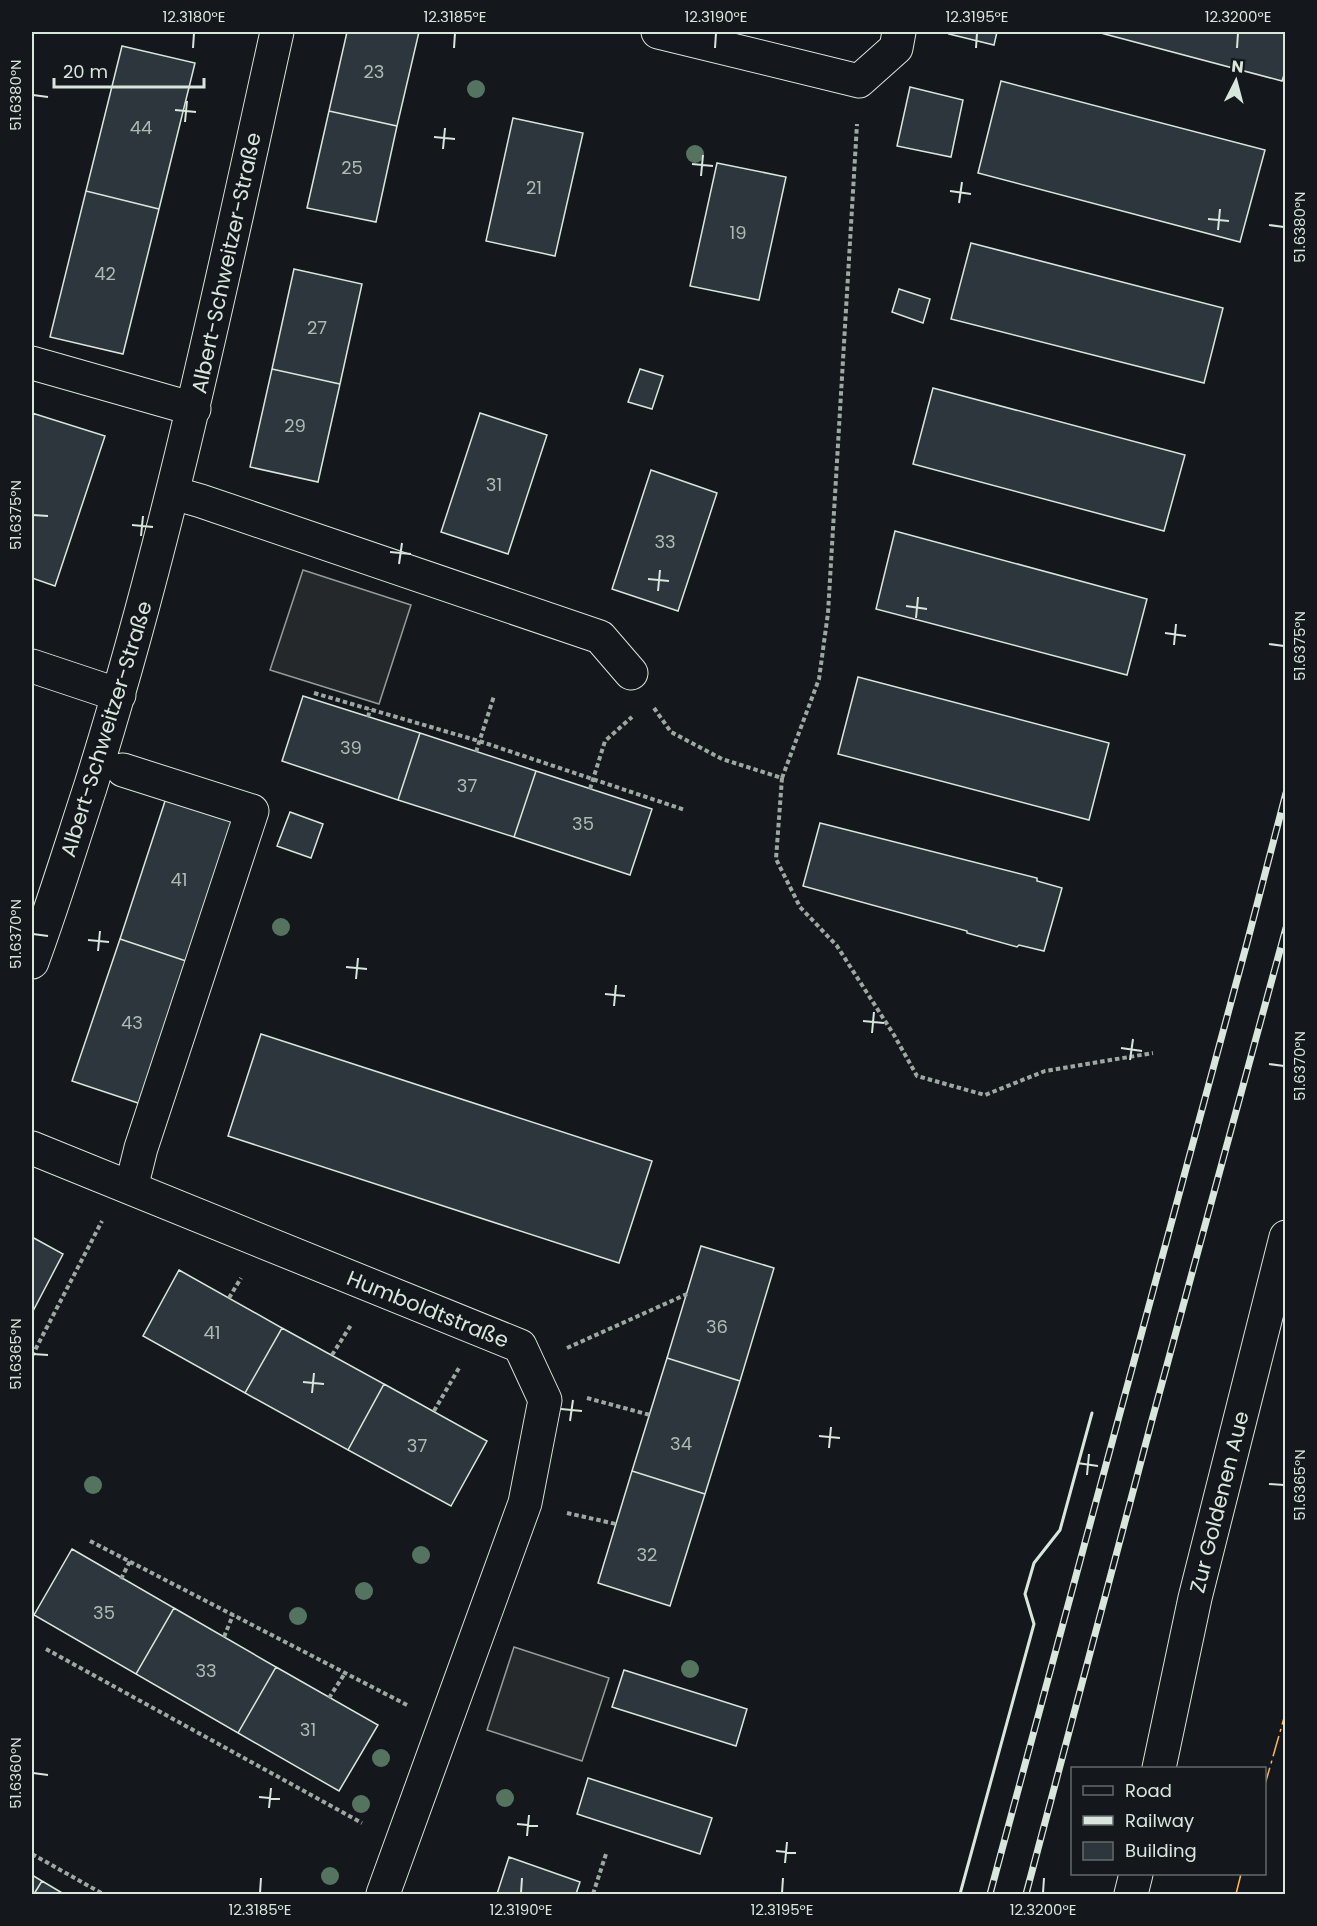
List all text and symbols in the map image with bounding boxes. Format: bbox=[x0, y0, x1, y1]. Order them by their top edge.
text: 12.3180°E bbox=[163, 6, 225, 27]
text: 12.3185°E bbox=[424, 6, 486, 27]
text: 12.3190°E bbox=[685, 6, 747, 27]
text: 12.3195°E bbox=[946, 6, 1008, 27]
text: 12.3200°E bbox=[1205, 6, 1271, 27]
scale bar bbox=[54, 51, 204, 89]
north arrow bbox=[1206, 51, 1266, 111]
text: N bbox=[1230, 55, 1245, 79]
text: 51.6380°N bbox=[5, 59, 26, 131]
text: 20 m bbox=[63, 59, 108, 84]
house number: 23 bbox=[364, 59, 384, 84]
house number: 44 bbox=[130, 115, 152, 140]
street label: Albert-Schweitzer-Straße bbox=[184, 130, 268, 396]
house number: 25 bbox=[341, 155, 363, 180]
house number: 21 bbox=[526, 175, 542, 200]
text: 51.6380°N bbox=[1289, 191, 1310, 263]
house number: 19 bbox=[729, 220, 747, 245]
house number: 42 bbox=[94, 261, 116, 286]
house number: 27 bbox=[307, 315, 327, 340]
house number: 29 bbox=[284, 413, 306, 438]
house number: 31 bbox=[486, 472, 502, 497]
text: 51.6375°N bbox=[5, 480, 26, 550]
house number: 33 bbox=[654, 529, 676, 554]
street label: Albert-Schweitzer-Straße bbox=[53, 597, 159, 861]
text: 51.6375°N bbox=[1289, 611, 1310, 681]
house number: 39 bbox=[340, 735, 362, 760]
house number: 37 bbox=[457, 773, 477, 798]
house number: 35 bbox=[572, 811, 594, 836]
house number: 41 bbox=[170, 867, 188, 892]
text: 51.6370°N bbox=[5, 899, 26, 969]
house number: 43 bbox=[121, 1010, 143, 1035]
text: 51.6370°N bbox=[1289, 1031, 1310, 1101]
street label: Humboldtstraße bbox=[343, 1263, 513, 1355]
house number: 36 bbox=[706, 1314, 728, 1339]
text: 51.6365°N bbox=[5, 1318, 26, 1390]
house number: 41 bbox=[203, 1320, 221, 1345]
street label: Zur Goldenen Aue bbox=[1182, 1408, 1256, 1596]
house number: 34 bbox=[670, 1431, 692, 1456]
house number: 37 bbox=[407, 1433, 427, 1458]
text: 51.6365°N bbox=[1289, 1449, 1310, 1521]
house number: 32 bbox=[637, 1542, 657, 1567]
house number: 35 bbox=[93, 1600, 115, 1625]
house number: 33 bbox=[195, 1658, 217, 1683]
house number: 31 bbox=[300, 1717, 316, 1742]
text: 51.6360°N bbox=[5, 1737, 26, 1809]
legend bbox=[1071, 1767, 1266, 1875]
text: Road bbox=[1125, 1778, 1172, 1803]
text: Railway bbox=[1125, 1808, 1194, 1833]
text: Building bbox=[1125, 1838, 1197, 1863]
text: 12.3185°E bbox=[229, 1899, 291, 1920]
text: 12.3190°E bbox=[490, 1899, 552, 1920]
text: 12.3195°E bbox=[751, 1899, 813, 1920]
text: 12.3200°E bbox=[1010, 1899, 1076, 1920]

